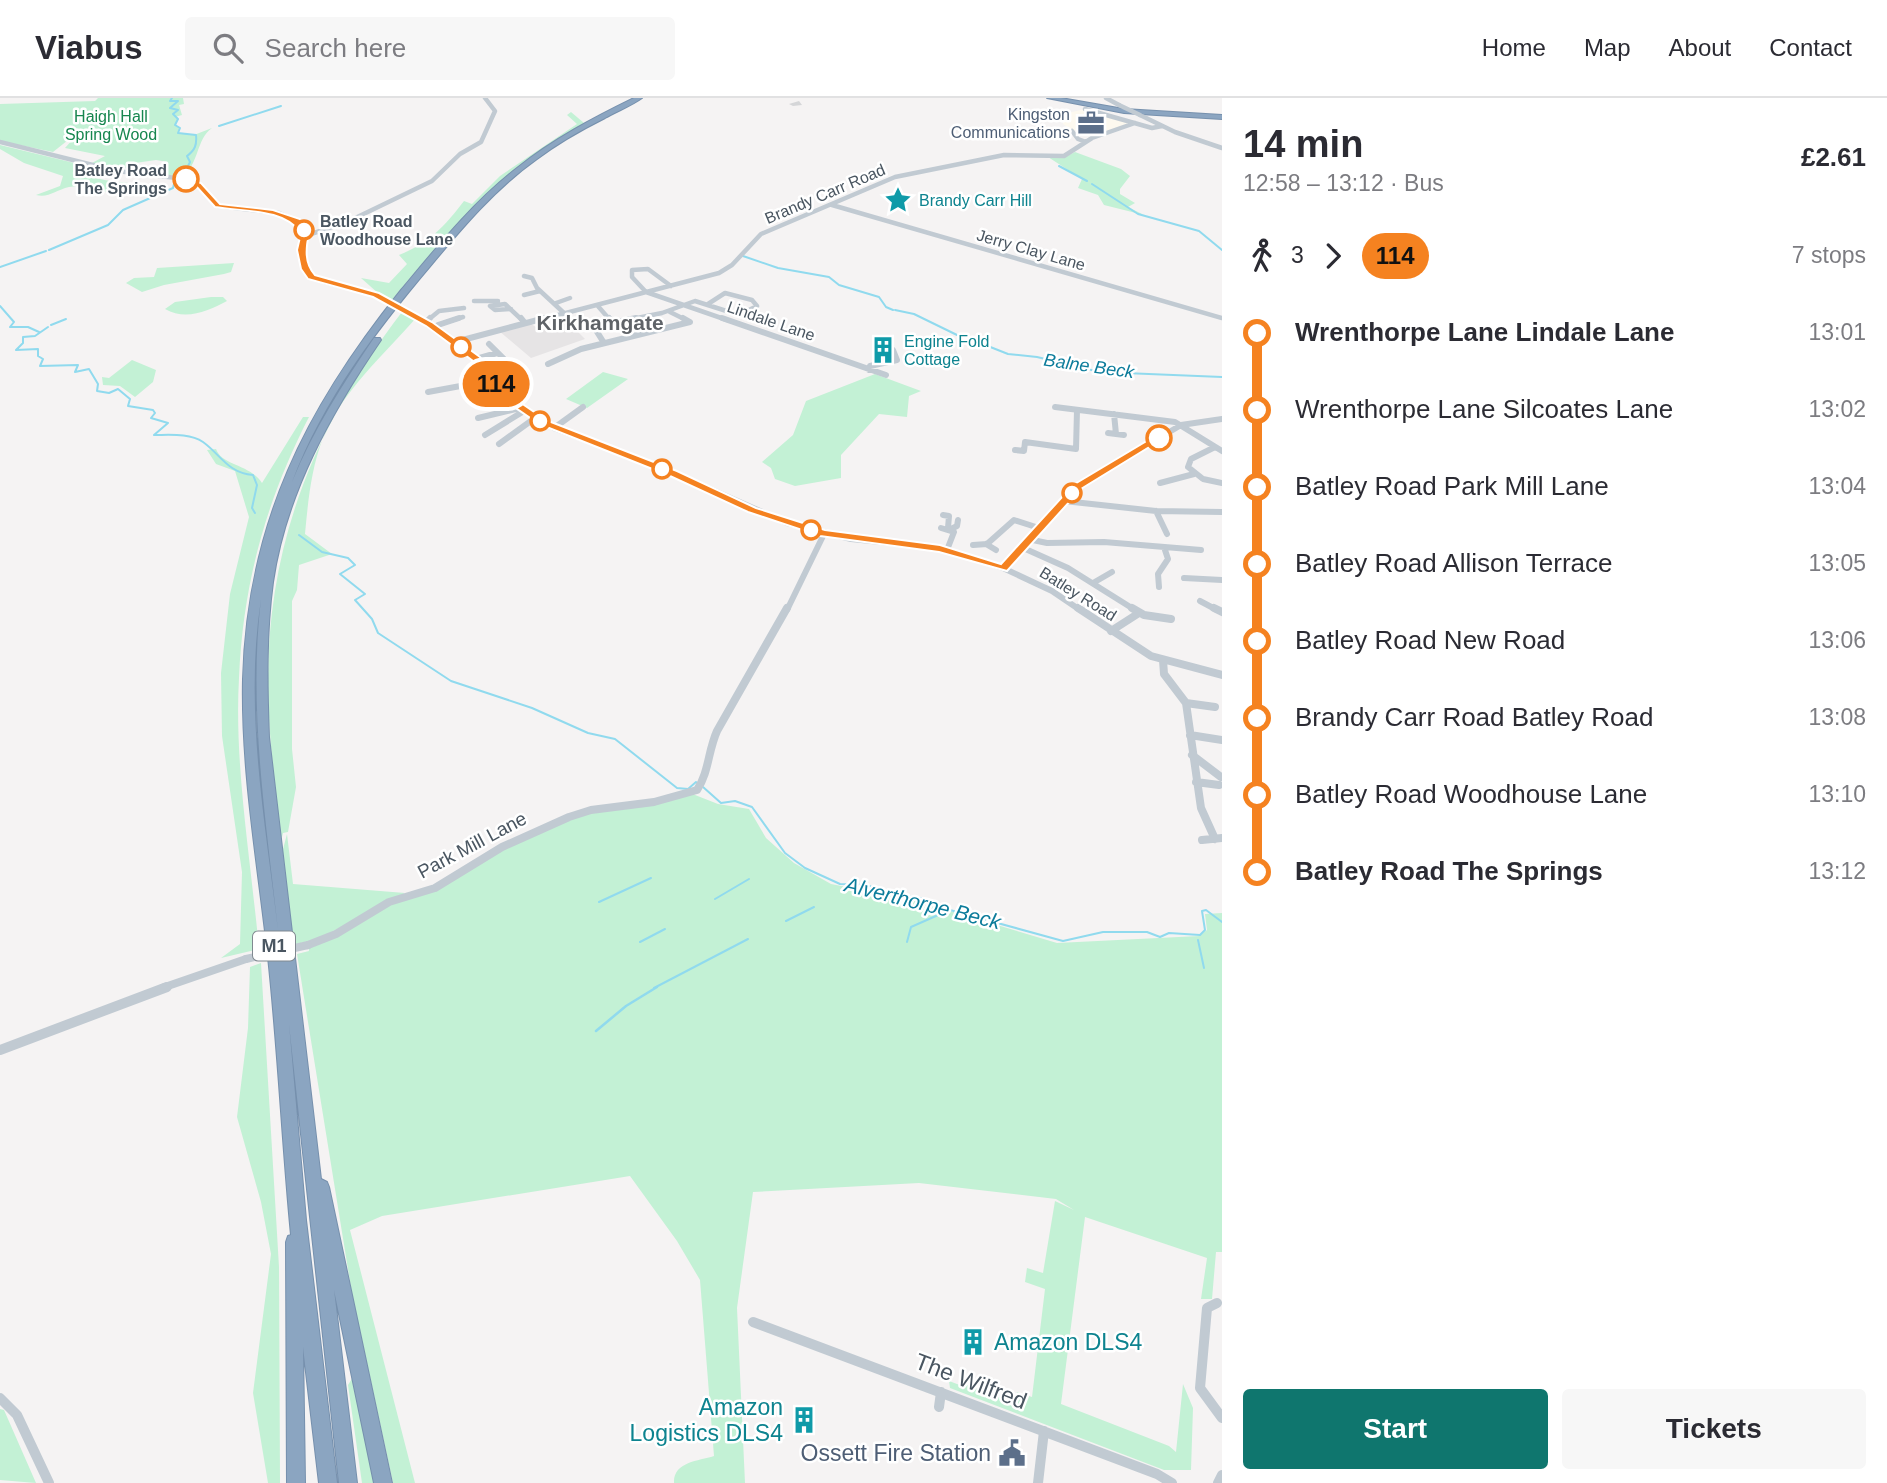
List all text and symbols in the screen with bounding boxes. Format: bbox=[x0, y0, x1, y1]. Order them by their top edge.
search box bbox=[185, 17, 675, 80]
text: Viabus bbox=[35, 29, 143, 66]
icon: search bbox=[209, 29, 247, 67]
text: Search here bbox=[265, 33, 406, 63]
text: Home bbox=[1482, 34, 1546, 61]
text: Map bbox=[1584, 34, 1631, 61]
text: About bbox=[1669, 34, 1731, 61]
text: Contact bbox=[1769, 34, 1852, 61]
place label: Kingston Communications bbox=[951, 106, 1070, 141]
park label: Haigh Hall Spring Wood bbox=[65, 108, 157, 143]
office icon: Kingston Communications bbox=[1076, 108, 1106, 138]
text: 14 min bbox=[1243, 123, 1363, 165]
text: £2.61 bbox=[1801, 142, 1866, 172]
street label: Brandy Carr Road bbox=[762, 161, 888, 227]
place label: Batley Road The Springs bbox=[75, 162, 167, 197]
marker: Batley Road The Springs bbox=[173, 166, 199, 192]
text: 12:58 – 13:12 · Bus bbox=[1243, 170, 1444, 196]
place icon: Brandy Carr Hill bbox=[883, 185, 913, 215]
place label: Brandy Carr Hill bbox=[919, 192, 1032, 209]
place label: Batley Road Woodhouse Lane bbox=[320, 213, 453, 248]
marker: Batley Road Woodhouse Lane bbox=[294, 220, 314, 240]
street label: Jerry Clay Lane bbox=[975, 226, 1087, 274]
icon: walk bbox=[1243, 237, 1281, 275]
icon: forward bbox=[1314, 237, 1352, 275]
text: 3 bbox=[1291, 242, 1304, 268]
text: 114 bbox=[1376, 242, 1415, 269]
text: 7 stops bbox=[1792, 242, 1866, 268]
street label: Lindale Lane bbox=[725, 298, 817, 344]
district label: Kirkhamgate bbox=[536, 311, 664, 334]
text: Wrenthorpe Lane Lindale Lane bbox=[1295, 317, 1674, 347]
text: 13:01 bbox=[1808, 319, 1866, 345]
place label: Engine Fold Cottage bbox=[904, 333, 989, 368]
building icon: Engine Fold Cottage bbox=[868, 335, 898, 365]
unlabelled marker bbox=[451, 337, 471, 357]
water label: Balne Beck bbox=[1043, 350, 1136, 382]
line badge: 114 bbox=[456, 361, 536, 407]
text: 114 bbox=[477, 370, 515, 397]
text: Wrenthorpe Lane Silcoates Lane bbox=[1295, 394, 1673, 424]
text: 13:02 bbox=[1808, 396, 1866, 422]
unlabelled marker bbox=[530, 411, 550, 431]
unlabelled marker bbox=[1146, 425, 1172, 451]
unlabelled marker bbox=[652, 459, 672, 479]
text: Batley Road Park Mill Lane bbox=[1295, 471, 1609, 501]
text: 13:04 bbox=[1808, 473, 1866, 499]
unlabelled marker bbox=[1062, 483, 1082, 503]
unlabelled marker bbox=[801, 520, 821, 540]
text: Batley Road Allison Terrace bbox=[1295, 548, 1612, 578]
text: 13:05 bbox=[1808, 550, 1866, 576]
street label: Batley Road bbox=[1037, 564, 1119, 624]
text: Batley Road New Road bbox=[1295, 625, 1565, 655]
text: 13:06 bbox=[1808, 627, 1866, 653]
text: Brandy Carr Road Batley Road bbox=[1295, 702, 1653, 732]
text: 13:08 bbox=[1808, 704, 1866, 730]
text: Batley Road Woodhouse Lane bbox=[1295, 779, 1647, 809]
text: 13:10 bbox=[1808, 781, 1866, 807]
street label: Park Mill Lane bbox=[414, 807, 530, 883]
text: Batley Road The Springs bbox=[1295, 856, 1603, 886]
text: 13:12 bbox=[1808, 858, 1866, 884]
water label: Alverthorpe Beck bbox=[841, 872, 1005, 934]
road number: M1 bbox=[253, 932, 295, 960]
building icon: Amazon DLS4 bbox=[958, 1327, 988, 1357]
place label: Amazon DLS4 bbox=[994, 1329, 1143, 1355]
street label: The Wilfred bbox=[911, 1348, 1031, 1414]
button: Start bbox=[1243, 1389, 1548, 1469]
button: Tickets bbox=[1562, 1389, 1866, 1469]
place label: Amazon Logistics DLS4 bbox=[630, 1394, 783, 1446]
building icon: Amazon Logistics DLS4 bbox=[789, 1405, 819, 1435]
public building icon: Ossett Fire Station bbox=[997, 1438, 1027, 1468]
place label: Ossett Fire Station bbox=[801, 1440, 991, 1466]

